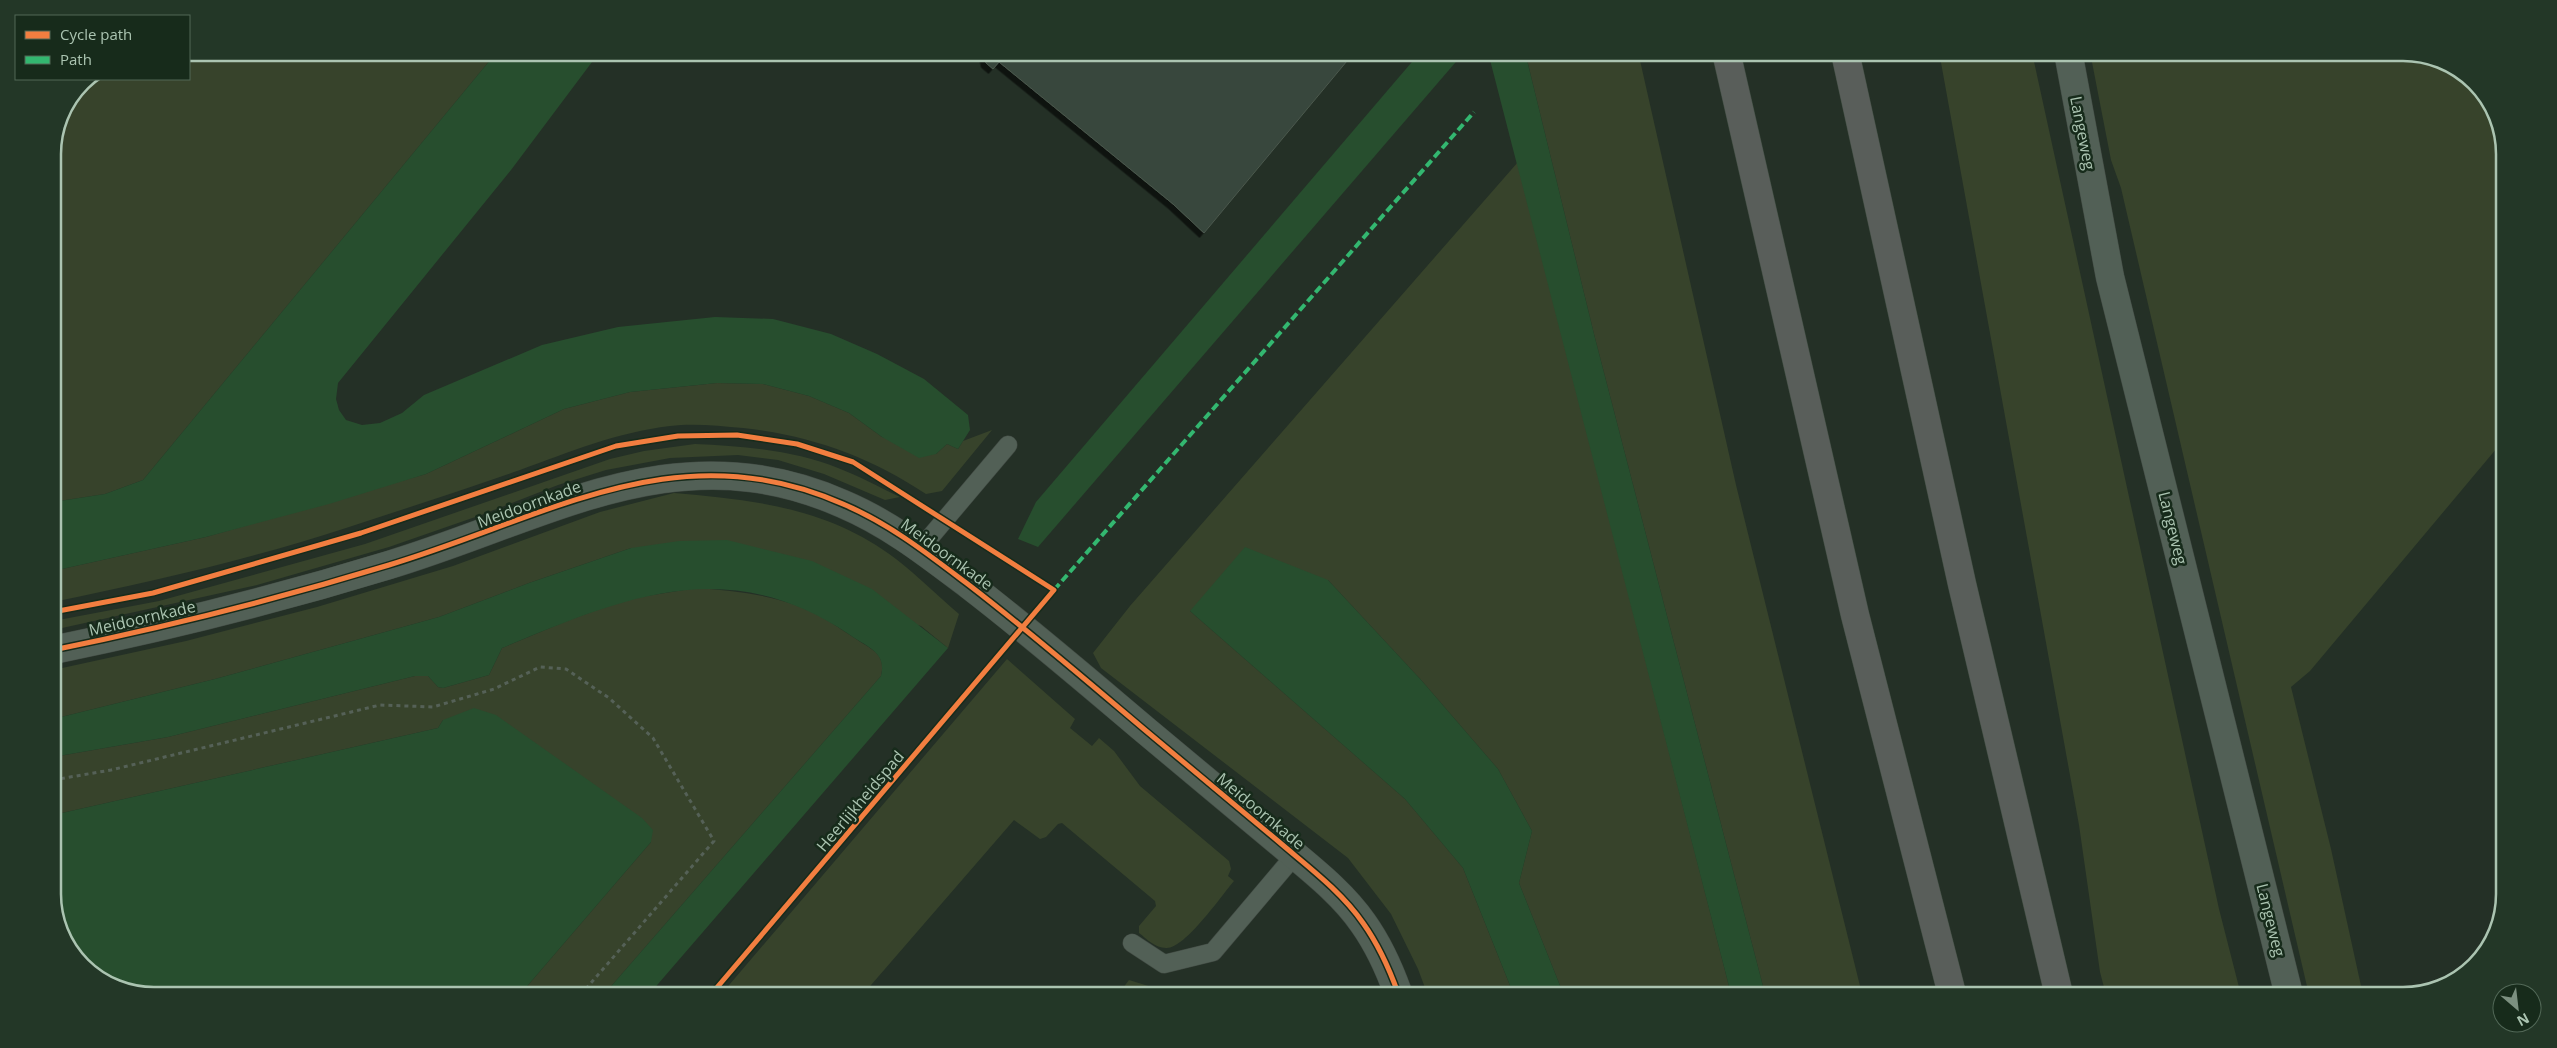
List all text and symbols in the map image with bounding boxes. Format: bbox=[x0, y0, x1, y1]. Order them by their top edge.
legend bbox=[15, 15, 190, 80]
text: Cycle path bbox=[60, 24, 132, 44]
text: Path bbox=[60, 49, 92, 69]
street label: Langeweg bbox=[2065, 94, 2101, 172]
street label: Meidoornkade bbox=[474, 475, 584, 533]
street label: Langeweg bbox=[2153, 489, 2193, 567]
street label: Meidoornkade bbox=[896, 513, 998, 595]
street label: Meidoornkade bbox=[86, 595, 198, 641]
street label: Heerlijkheidspad bbox=[811, 746, 909, 856]
street label: Meidoornkade bbox=[1212, 768, 1310, 854]
street label: Langeweg bbox=[2251, 881, 2291, 959]
north arrow bbox=[2492, 983, 2542, 1033]
text: N bbox=[2514, 1009, 2533, 1031]

